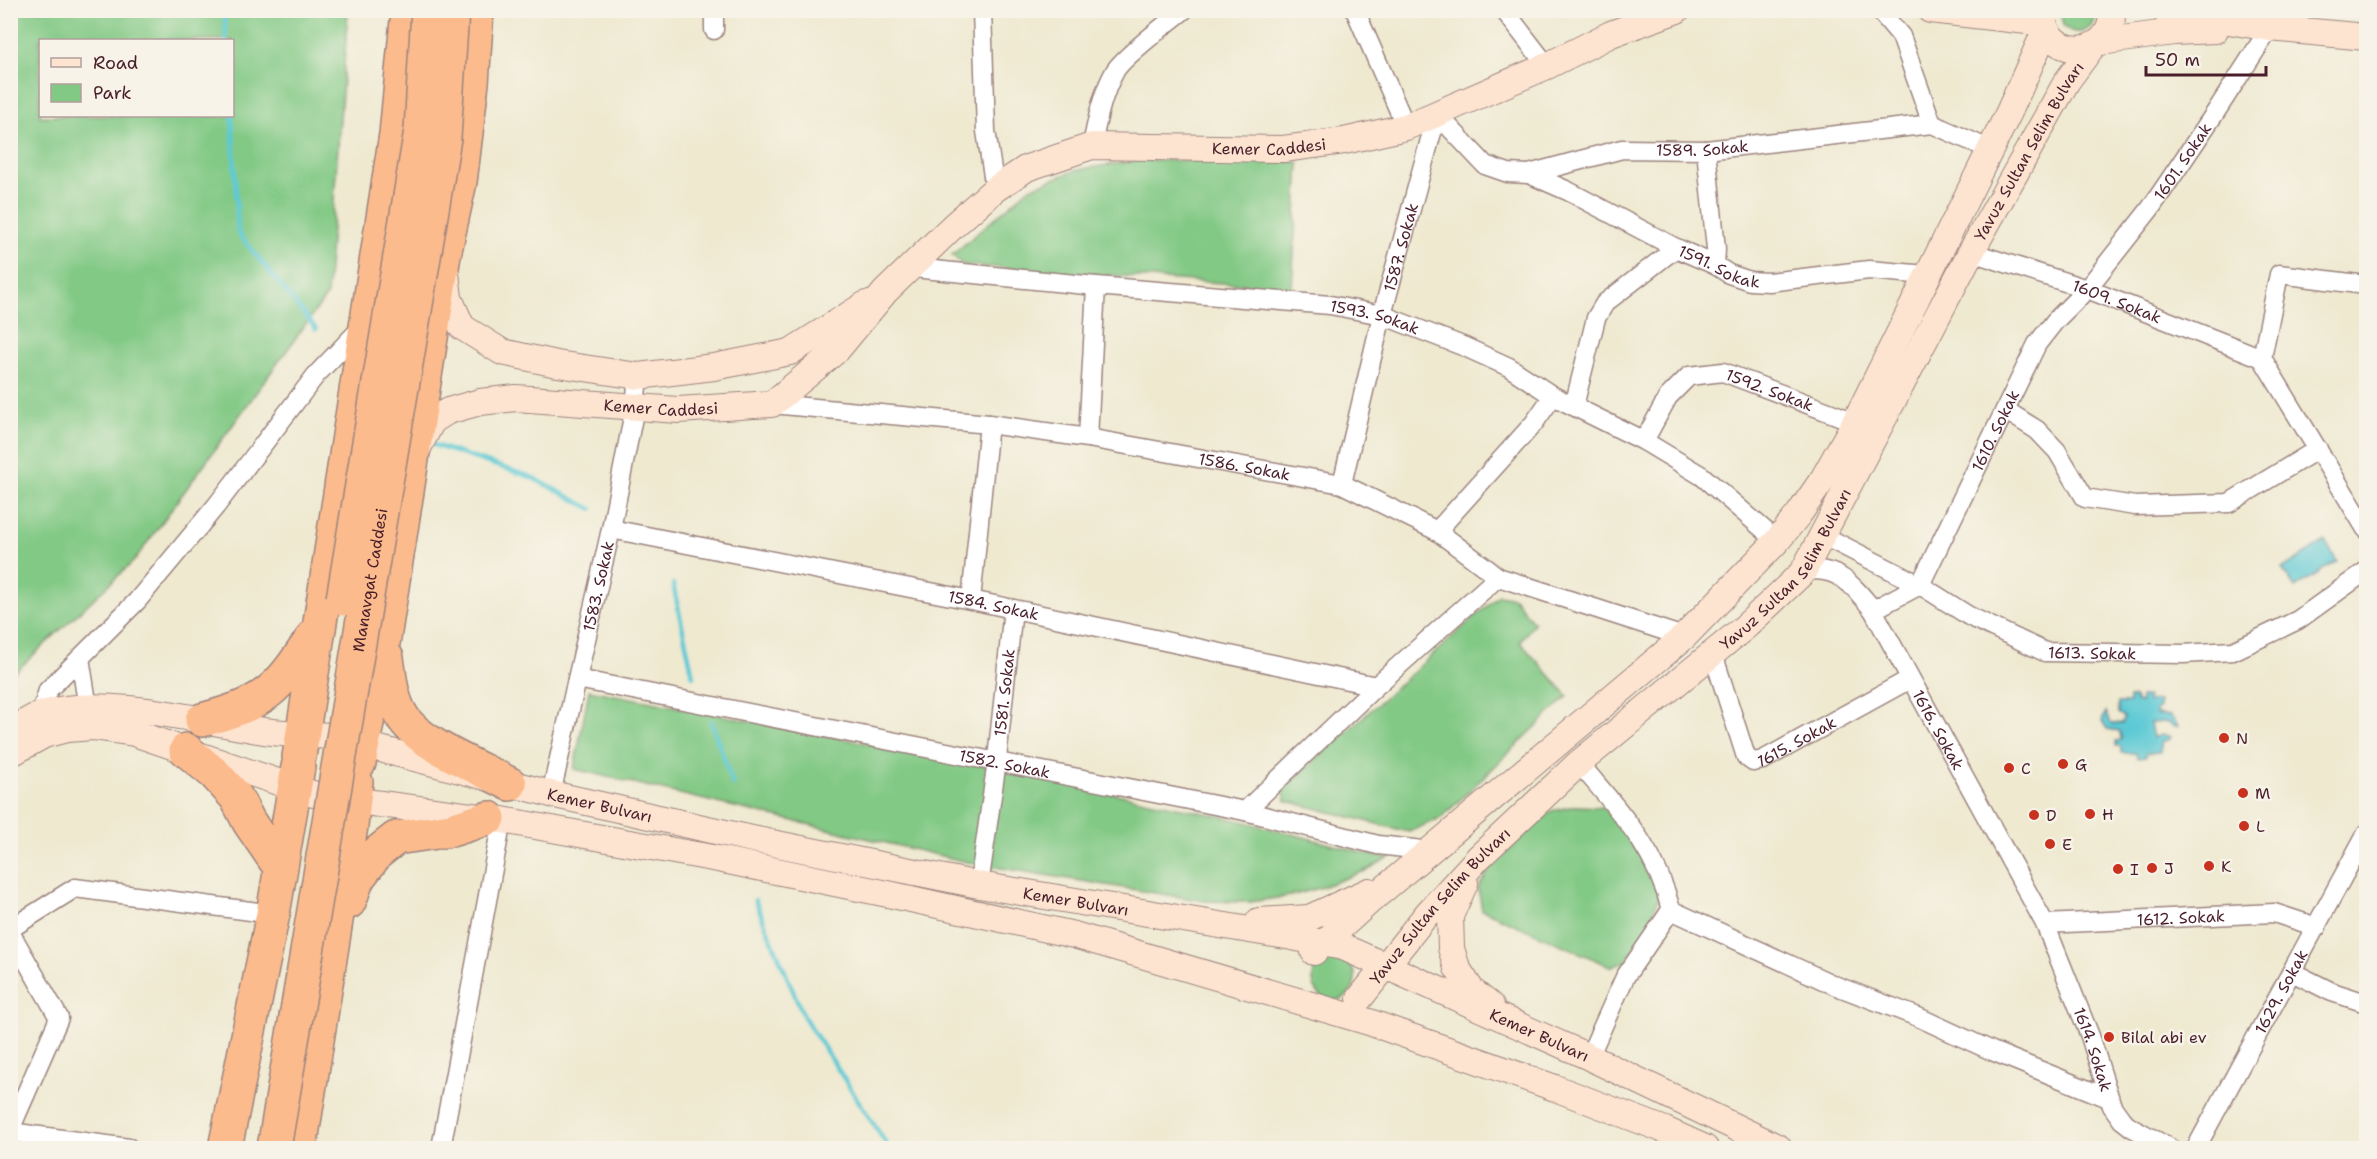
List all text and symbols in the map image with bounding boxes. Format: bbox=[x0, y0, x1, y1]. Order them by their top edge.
legend bbox=[39, 39, 234, 117]
scale bar bbox=[2146, 39, 2266, 77]
text: 50 m bbox=[2155, 48, 2200, 72]
text: Road bbox=[93, 51, 138, 75]
street label: Yavuz Sultan Selim Bulvarı bbox=[1969, 57, 2088, 244]
text: Park bbox=[93, 81, 132, 105]
street label: 1601. Sokak bbox=[2149, 119, 2216, 204]
street label: Kemer Caddesi bbox=[1212, 133, 1327, 160]
street label: 1589. Sokak bbox=[1656, 135, 1749, 161]
street label: 1587. Sokak bbox=[1378, 200, 1423, 294]
street label: 1591. Sokak bbox=[1675, 240, 1760, 292]
street label: 1609. Sokak bbox=[2070, 275, 2165, 328]
street label: 1593. Sokak bbox=[1328, 295, 1423, 339]
street label: 1592. Sokak bbox=[1723, 364, 1816, 416]
street label: 1610. Sokak bbox=[1966, 386, 2024, 475]
street label: Kemer Caddesi bbox=[603, 394, 719, 421]
street label: 1586. Sokak bbox=[1197, 448, 1292, 485]
street label: Yavuz Sultan Selim Bulvarı bbox=[1715, 485, 1856, 654]
street label: Manavgat Caddesi bbox=[347, 507, 392, 653]
street label: 1583. Sokak bbox=[578, 539, 618, 634]
street label: 1584. Sokak bbox=[946, 585, 1041, 625]
street label: 1613. Sokak bbox=[2048, 642, 2136, 664]
street label: 1581. Sokak bbox=[989, 648, 1019, 737]
street label: 1616. Sokak bbox=[1908, 686, 1969, 774]
street label: 1615. Sokak bbox=[1755, 711, 1840, 771]
place label: N bbox=[2236, 728, 2248, 749]
marker: N bbox=[2217, 731, 2231, 745]
street label: 1582. Sokak bbox=[957, 744, 1052, 783]
place label: G bbox=[2075, 754, 2087, 775]
marker: G bbox=[2056, 757, 2070, 771]
place label: C bbox=[2021, 758, 2031, 779]
marker: C bbox=[2002, 761, 2016, 775]
street label: Kemer Bulvarı bbox=[545, 783, 654, 827]
place label: M bbox=[2255, 783, 2270, 804]
marker: M bbox=[2236, 786, 2250, 800]
place label: H bbox=[2102, 804, 2114, 825]
place label: D bbox=[2046, 805, 2057, 826]
marker: H bbox=[2083, 807, 2097, 821]
marker: D bbox=[2027, 808, 2041, 822]
place label: L bbox=[2256, 816, 2265, 837]
marker: L bbox=[2237, 819, 2251, 833]
street label: Yavuz Sultan Selim Bulvarı bbox=[1365, 823, 1515, 989]
place label: E bbox=[2062, 834, 2072, 855]
marker: E bbox=[2043, 837, 2057, 851]
place label: K bbox=[2221, 856, 2232, 877]
place label: J bbox=[2164, 858, 2174, 879]
place label: I bbox=[2130, 859, 2139, 880]
marker: K bbox=[2202, 859, 2216, 873]
marker: J bbox=[2145, 861, 2159, 875]
marker: I bbox=[2111, 862, 2125, 876]
street label: Kemer Bulvarı bbox=[1022, 882, 1131, 920]
street label: 1612. Sokak bbox=[2136, 905, 2225, 930]
street label: 1629. Sokak bbox=[2249, 946, 2312, 1037]
street label: Kemer Bulvarı bbox=[1486, 1003, 1593, 1066]
street label: 1614. Sokak bbox=[2069, 1004, 2117, 1094]
place label: Bilal abi ev bbox=[2121, 1027, 2207, 1048]
marker: Bilal abi ev bbox=[2102, 1030, 2116, 1044]

